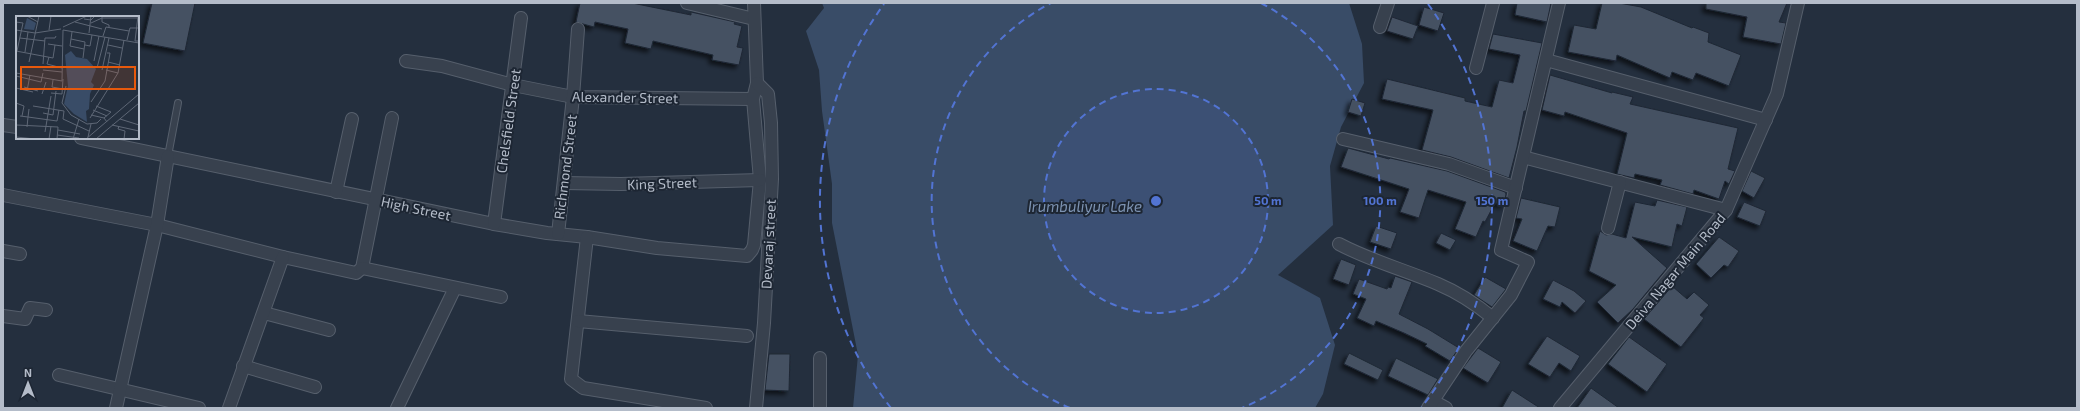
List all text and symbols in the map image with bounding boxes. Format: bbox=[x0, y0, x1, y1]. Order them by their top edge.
inset map bbox=[16, 16, 139, 139]
street label: Chelsfield Street bbox=[492, 68, 524, 174]
street label: Alexander Street bbox=[572, 88, 678, 106]
street label: Richmond Street bbox=[550, 114, 580, 220]
street label: King Street bbox=[627, 173, 697, 193]
street label: High Street bbox=[380, 192, 452, 224]
text: 50 m bbox=[1254, 193, 1282, 207]
text: 100 m bbox=[1363, 193, 1397, 207]
text: 150 m bbox=[1476, 193, 1508, 207]
centre of rings bbox=[1149, 194, 1163, 208]
water label: Irumbuliyur Lake bbox=[1028, 197, 1142, 216]
street label: Devaraj street bbox=[757, 199, 779, 289]
street label: Deiva Nagar Main Road bbox=[1621, 209, 1729, 333]
north arrow bbox=[8, 363, 48, 403]
text: N bbox=[24, 366, 32, 379]

